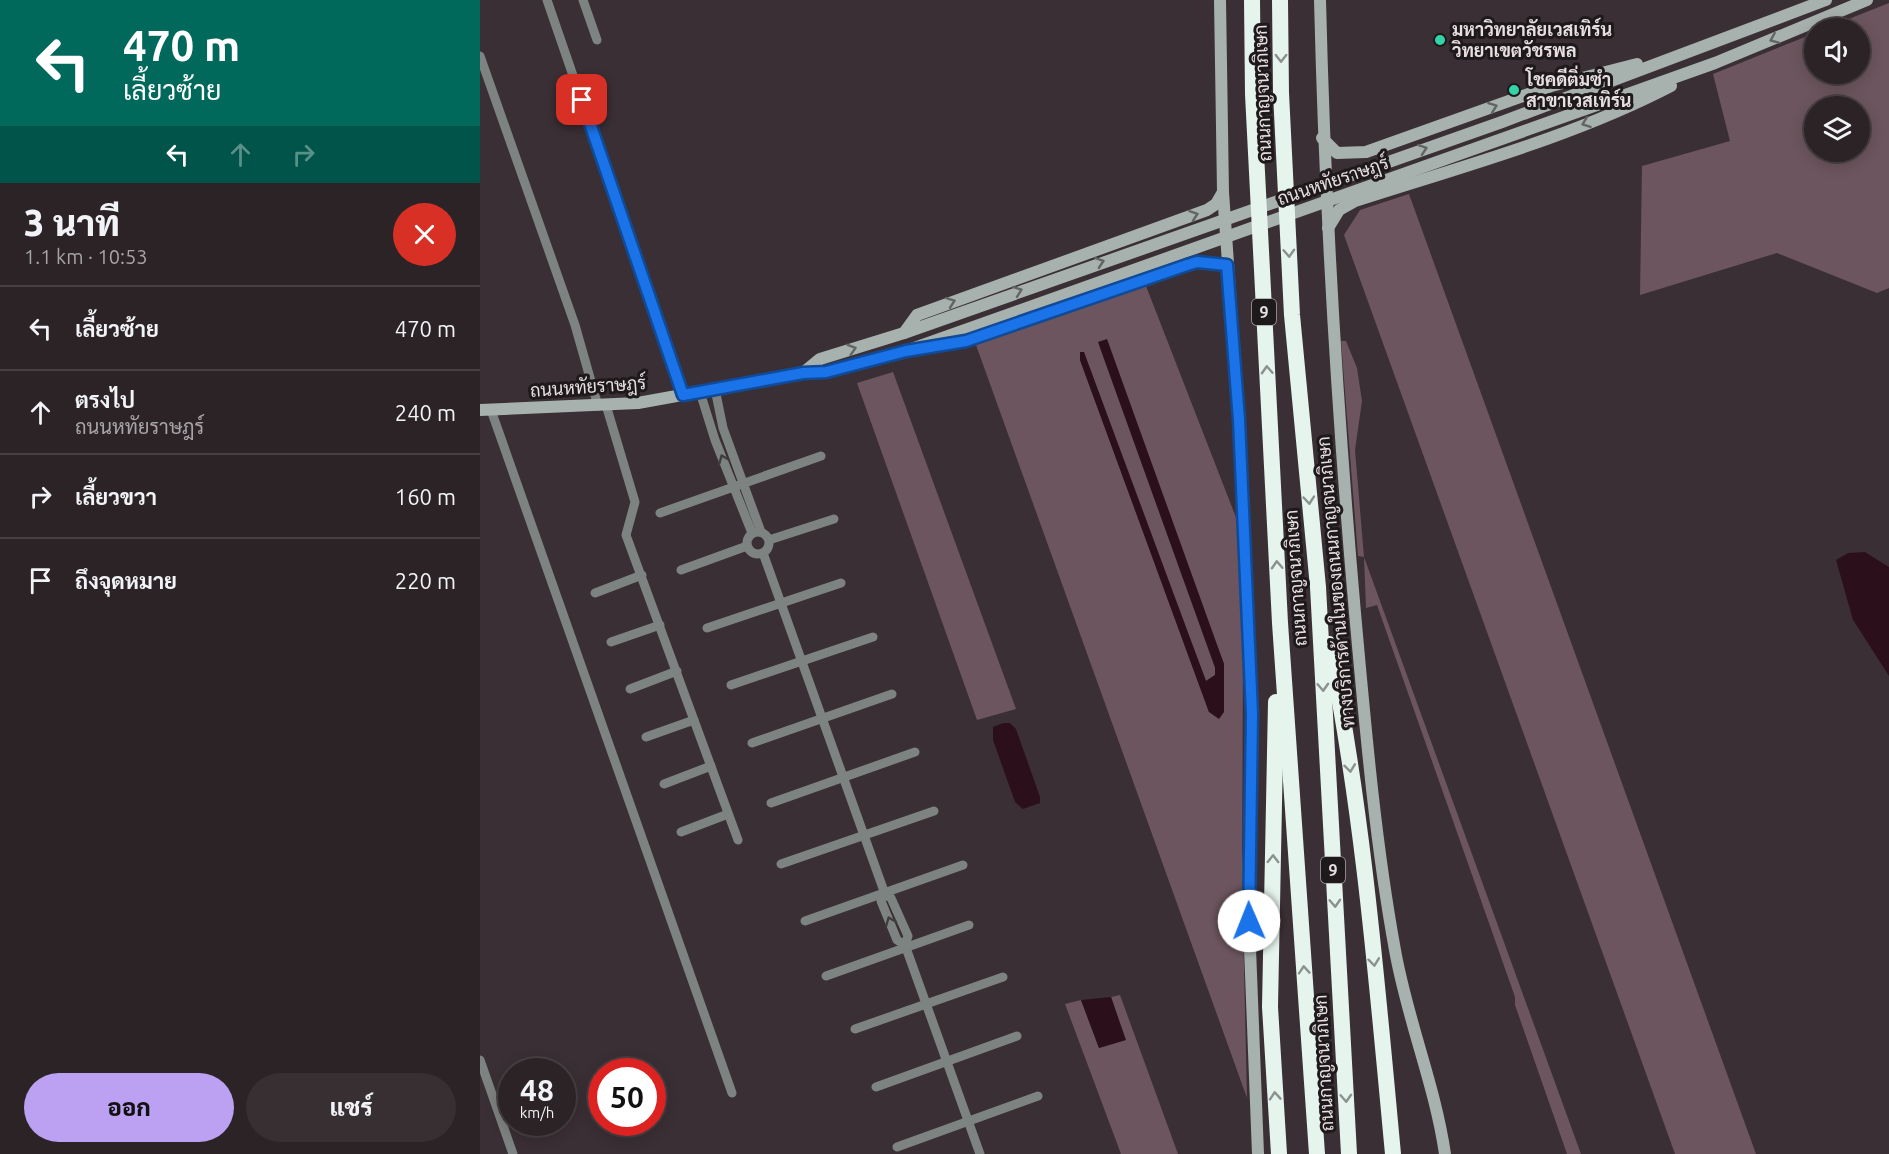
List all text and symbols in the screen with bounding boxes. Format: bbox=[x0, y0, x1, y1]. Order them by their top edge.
place label: มหาวิทยาลัยเวสเทิร์น วิทยาเขตวัชรพล bbox=[1451, 17, 1612, 60]
map controls bbox=[1804, 18, 1870, 162]
button: sound bbox=[1804, 18, 1870, 84]
text: 470 m bbox=[123, 22, 240, 69]
icon: left bbox=[24, 24, 102, 102]
street label: ถนนกาญจนาภิเษก bbox=[1250, 24, 1276, 162]
one-way arrow bbox=[1770, 32, 1781, 44]
marker: มหาวิทยาลัยเวสเทิร์น วิทยาเขตวัชรพล bbox=[1433, 33, 1447, 47]
one-way arrow bbox=[1275, 54, 1287, 63]
place label: โชคดีติ่มซำ สาขาเวสเทิร์น bbox=[1525, 65, 1632, 110]
pin bbox=[556, 74, 607, 125]
text: เลี้ยวซ้าย bbox=[123, 75, 221, 105]
icon: arrive bbox=[565, 83, 598, 116]
marker: โชคดีติ่มซำ สาขาเวสเทิร์น bbox=[1507, 83, 1521, 97]
button: layers bbox=[1804, 96, 1870, 162]
one-way arrow bbox=[1487, 101, 1498, 114]
one-way arrow bbox=[1581, 115, 1592, 128]
icon: left bbox=[161, 138, 194, 171]
icon: ahead bbox=[224, 138, 257, 171]
icon: right bbox=[287, 138, 320, 171]
one-way arrow bbox=[1417, 144, 1428, 157]
street label: ถนนหทัยราษฎร์ bbox=[1274, 150, 1392, 211]
text: 3 นาที bbox=[24, 202, 120, 243]
button: close bbox=[393, 203, 456, 266]
one-way arrow bbox=[1188, 209, 1199, 222]
text: 1.1 km · 10:53 bbox=[24, 245, 148, 268]
one-way arrow bbox=[1283, 249, 1296, 258]
one-way arrow bbox=[1094, 257, 1105, 269]
one-way arrow bbox=[1012, 286, 1023, 299]
one-way arrow bbox=[946, 297, 956, 310]
road number: 9 bbox=[1252, 299, 1276, 325]
icon: left bbox=[24, 312, 57, 345]
text: เลี้ยวซ้าย bbox=[75, 316, 159, 341]
text: 470 m bbox=[395, 316, 456, 341]
one-way arrow bbox=[846, 344, 857, 357]
one-way arrow bbox=[1260, 366, 1273, 375]
street label: ถนนหทัยราษฎร์ bbox=[529, 370, 647, 403]
text: ตรงไป bbox=[75, 387, 135, 412]
icon: ahead bbox=[24, 396, 57, 429]
text: 240 m bbox=[395, 400, 456, 425]
text: ถนนหทัยราษฎร์ bbox=[75, 415, 204, 438]
street label: ทางบริการด้านในของถนนกาญจนาภิเษก bbox=[1310, 435, 1360, 729]
one-way arrow bbox=[718, 455, 730, 466]
icon: right bbox=[24, 480, 57, 513]
text: เลี้ยวขวา bbox=[75, 484, 157, 509]
text: 160 m bbox=[395, 484, 456, 509]
one-way arrow bbox=[1302, 495, 1315, 504]
street label: ถนนกาญจนาภิเษก bbox=[1280, 509, 1312, 647]
one-way arrow bbox=[1270, 560, 1283, 569]
icon: arrive bbox=[24, 564, 57, 597]
text: ถึงจุดหมาย bbox=[75, 568, 177, 593]
text: 220 m bbox=[395, 568, 456, 593]
one-way arrow bbox=[1316, 683, 1329, 692]
one-way arrow bbox=[1343, 764, 1356, 773]
one-way arrow bbox=[1266, 854, 1279, 863]
road number: 9 bbox=[1321, 857, 1345, 883]
position arrow bbox=[1217, 889, 1281, 953]
one-way arrow bbox=[1328, 898, 1341, 907]
one-way arrow bbox=[885, 917, 897, 928]
one-way arrow bbox=[1367, 957, 1380, 967]
one-way arrow bbox=[1298, 965, 1311, 974]
street label: ถนนกาญจนาภิเษก bbox=[1309, 994, 1339, 1132]
speed limit sign: 50 bbox=[588, 1058, 666, 1136]
button: ออก bbox=[24, 1073, 234, 1142]
button: แชร์ bbox=[246, 1073, 456, 1142]
text: 48 bbox=[520, 1073, 554, 1107]
one-way arrow bbox=[1269, 1091, 1282, 1100]
one-way arrow bbox=[1339, 1093, 1352, 1102]
text: km/h bbox=[520, 1104, 554, 1121]

